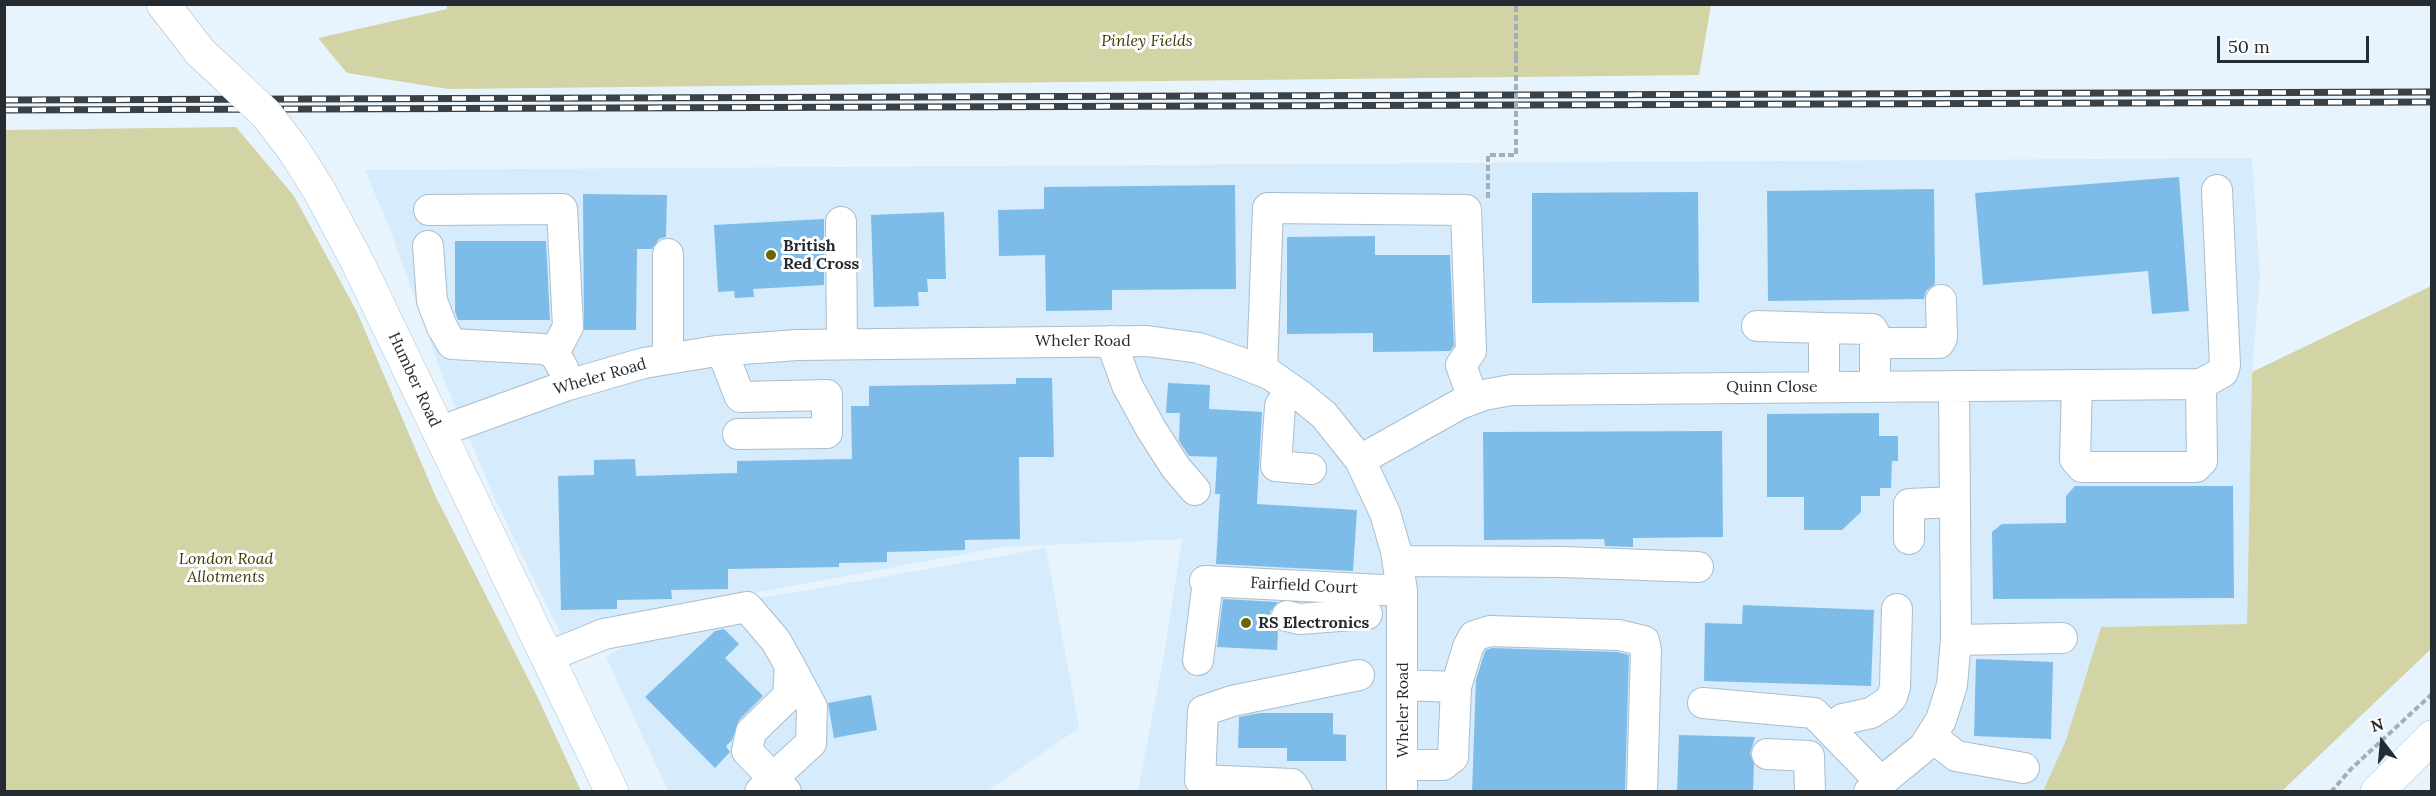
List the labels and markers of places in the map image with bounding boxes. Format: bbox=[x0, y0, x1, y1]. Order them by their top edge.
place label: British Red Cross bbox=[783, 236, 859, 274]
marker: British Red Cross bbox=[764, 248, 778, 262]
place label: RS Electronics bbox=[1258, 613, 1369, 633]
marker: RS Electronics bbox=[1239, 616, 1253, 630]

